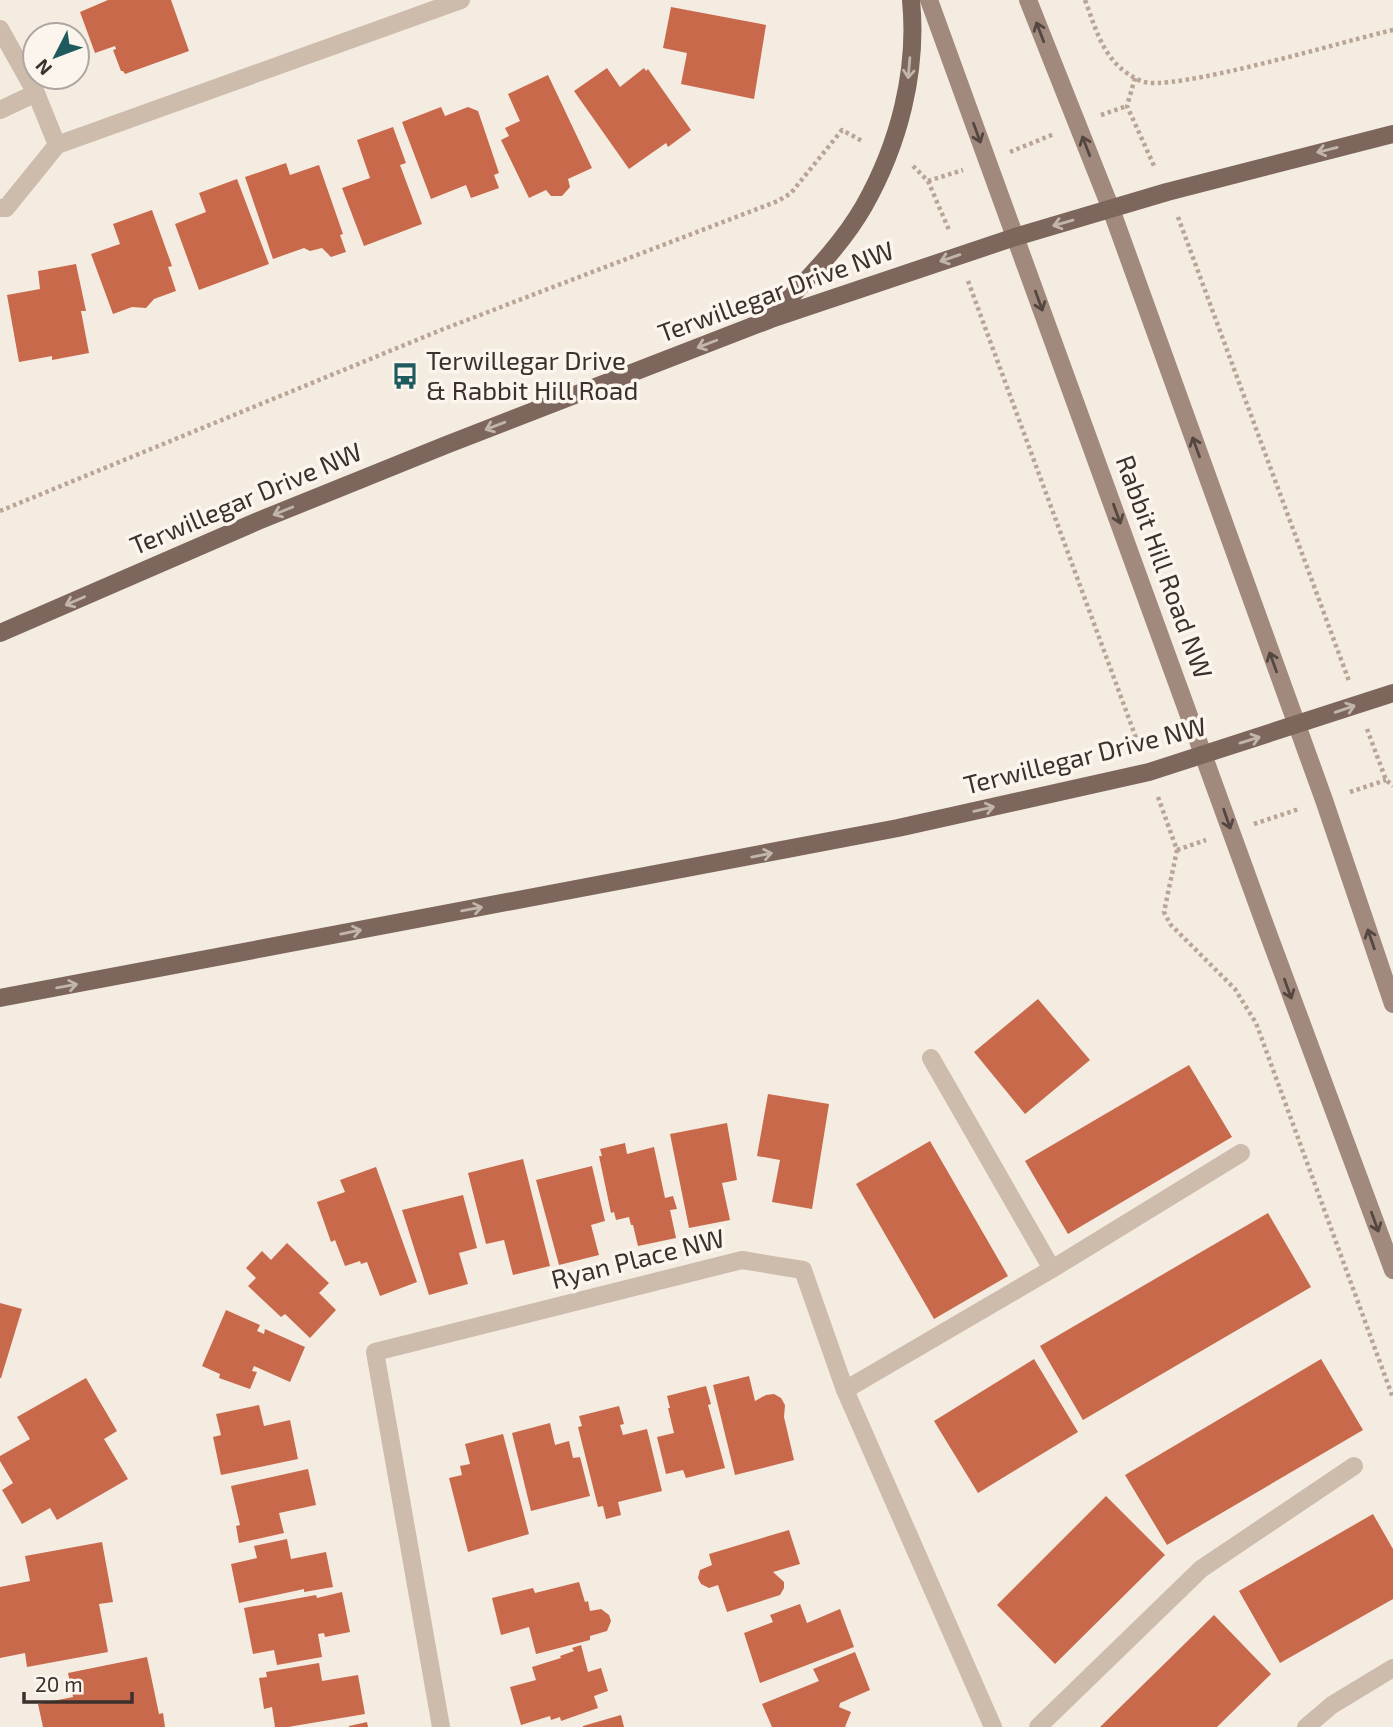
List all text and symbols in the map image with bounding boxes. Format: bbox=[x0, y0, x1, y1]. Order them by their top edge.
north arrow bbox=[21, 21, 91, 91]
one-way arrow bbox=[1033, 21, 1045, 43]
text: N bbox=[30, 55, 56, 81]
one-way arrow bbox=[902, 56, 915, 79]
one-way arrow bbox=[972, 122, 984, 144]
one-way arrow bbox=[1079, 135, 1092, 157]
one-way arrow bbox=[1316, 144, 1339, 158]
one-way arrow bbox=[1052, 217, 1075, 230]
street label: Terwillegar Drive NW bbox=[653, 233, 898, 348]
one-way arrow bbox=[940, 253, 962, 265]
one-way arrow bbox=[1033, 289, 1046, 311]
one-way arrow bbox=[696, 338, 718, 351]
place label: Terwillegar Drive & Rabbit Hill Road bbox=[426, 344, 638, 405]
bus stop icon: Terwillegar Drive & Rabbit Hill Road bbox=[390, 361, 420, 391]
one-way arrow bbox=[484, 421, 506, 433]
street label: Terwillegar Drive NW bbox=[125, 435, 366, 560]
one-way arrow bbox=[1189, 437, 1201, 459]
street label: Rabbit Hill Road NW bbox=[1111, 451, 1220, 682]
one-way arrow bbox=[1111, 503, 1124, 525]
one-way arrow bbox=[273, 505, 295, 518]
one-way arrow bbox=[65, 595, 86, 608]
one-way arrow bbox=[1266, 651, 1278, 673]
one-way arrow bbox=[1333, 702, 1355, 714]
street label: Terwillegar Drive NW bbox=[960, 709, 1209, 800]
one-way arrow bbox=[1239, 733, 1261, 746]
one-way arrow bbox=[972, 801, 995, 815]
one-way arrow bbox=[1222, 808, 1234, 830]
one-way arrow bbox=[750, 847, 773, 861]
one-way arrow bbox=[460, 901, 483, 915]
one-way arrow bbox=[339, 925, 362, 939]
one-way arrow bbox=[1364, 929, 1376, 951]
one-way arrow bbox=[1283, 977, 1296, 999]
one-way arrow bbox=[55, 978, 78, 992]
one-way arrow bbox=[1370, 1210, 1382, 1232]
street label: Ryan Place NW bbox=[548, 1221, 727, 1294]
scale bar bbox=[24, 1660, 133, 1704]
text: 20 m bbox=[35, 1671, 83, 1696]

